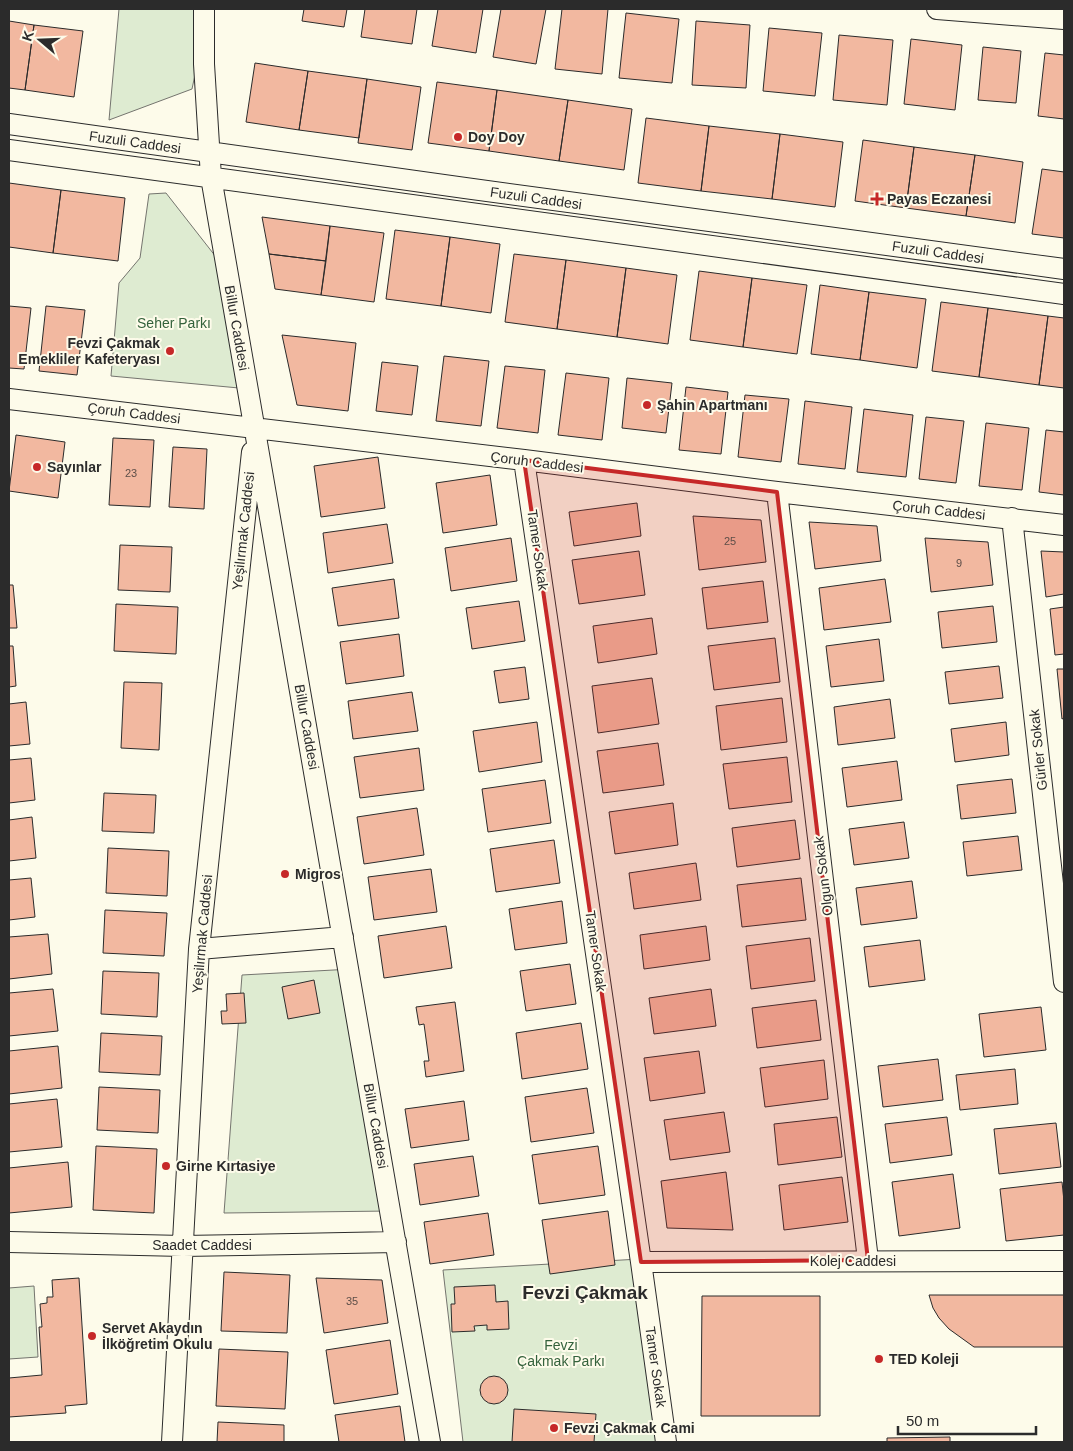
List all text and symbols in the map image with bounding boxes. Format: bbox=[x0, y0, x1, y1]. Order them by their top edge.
north arrow bbox=[15, 15, 65, 65]
text: K bbox=[18, 28, 37, 43]
street label: Fuzuli Caddesi bbox=[88, 128, 182, 156]
place label: Doy Doy bbox=[468, 129, 525, 145]
marker: Doy Doy bbox=[452, 131, 464, 143]
street label: Fuzuli Caddesi bbox=[489, 184, 583, 212]
place label: Payas Eczanesi bbox=[887, 191, 991, 207]
marker: Payas Eczanesi bbox=[871, 193, 883, 205]
street label: Fuzuli Caddesi bbox=[891, 238, 985, 266]
street label: Billur Caddesi bbox=[222, 284, 252, 372]
park label: Seher Parkı bbox=[137, 315, 211, 331]
place label: Fevzi Çakmak Emekliler Kafeteryası bbox=[18, 335, 160, 367]
marker: Fevzi Çakmak Emekliler Kafeteryası bbox=[164, 345, 176, 357]
place label: Şahin Apartmanı bbox=[657, 397, 768, 413]
street label: Çoruh Caddesi bbox=[87, 399, 181, 427]
marker: Şahin Apartmanı bbox=[641, 399, 653, 411]
street label: Çoruh Caddesi bbox=[490, 448, 584, 476]
place label: Sayınlar bbox=[47, 459, 102, 475]
marker: Sayınlar bbox=[31, 461, 43, 473]
house number: 23 bbox=[125, 467, 137, 479]
street label: Yeşilırmak Caddesi bbox=[229, 471, 257, 591]
street label: Çoruh Caddesi bbox=[892, 497, 986, 523]
street label: Tamer Sokak bbox=[524, 508, 552, 593]
house number: 25 bbox=[724, 535, 736, 547]
house number: 9 bbox=[956, 557, 962, 569]
street label: Billur Caddesi bbox=[292, 683, 322, 771]
street label: Gürler Sokak bbox=[1026, 708, 1050, 791]
street label: Olgun Sokak bbox=[810, 834, 836, 917]
place label: Migros bbox=[295, 866, 341, 882]
marker: Migros bbox=[279, 868, 291, 880]
street label: Yeşilırmak Caddesi bbox=[189, 874, 215, 994]
street label: Tamer Sokak bbox=[582, 909, 610, 994]
street label: Billur Caddesi bbox=[361, 1082, 391, 1170]
place label: Girne Kırtasiye bbox=[176, 1158, 276, 1174]
marker: Girne Kırtasiye bbox=[160, 1160, 172, 1172]
street label: Saadet Caddesi bbox=[152, 1237, 252, 1253]
street label: Kolej Caddesi bbox=[810, 1253, 896, 1269]
district label: Fevzi Çakmak bbox=[522, 1282, 648, 1303]
house number: 35 bbox=[346, 1295, 358, 1307]
place label: Servet Akaydın İlköğretim Okulu bbox=[102, 1320, 212, 1352]
street label: Tamer Sokak bbox=[642, 1325, 670, 1410]
marker: Servet Akaydın İlköğretim Okulu bbox=[86, 1330, 98, 1342]
park label: Fevzi Çakmak Parkı bbox=[517, 1337, 605, 1369]
place label: TED Koleji bbox=[889, 1351, 959, 1367]
marker: TED Koleji bbox=[873, 1353, 885, 1365]
scale bar bbox=[898, 1404, 1036, 1436]
text: 50 m bbox=[906, 1412, 939, 1429]
place label: Fevzi Çakmak Cami bbox=[564, 1420, 695, 1436]
marker: Fevzi Çakmak Cami bbox=[548, 1422, 560, 1434]

